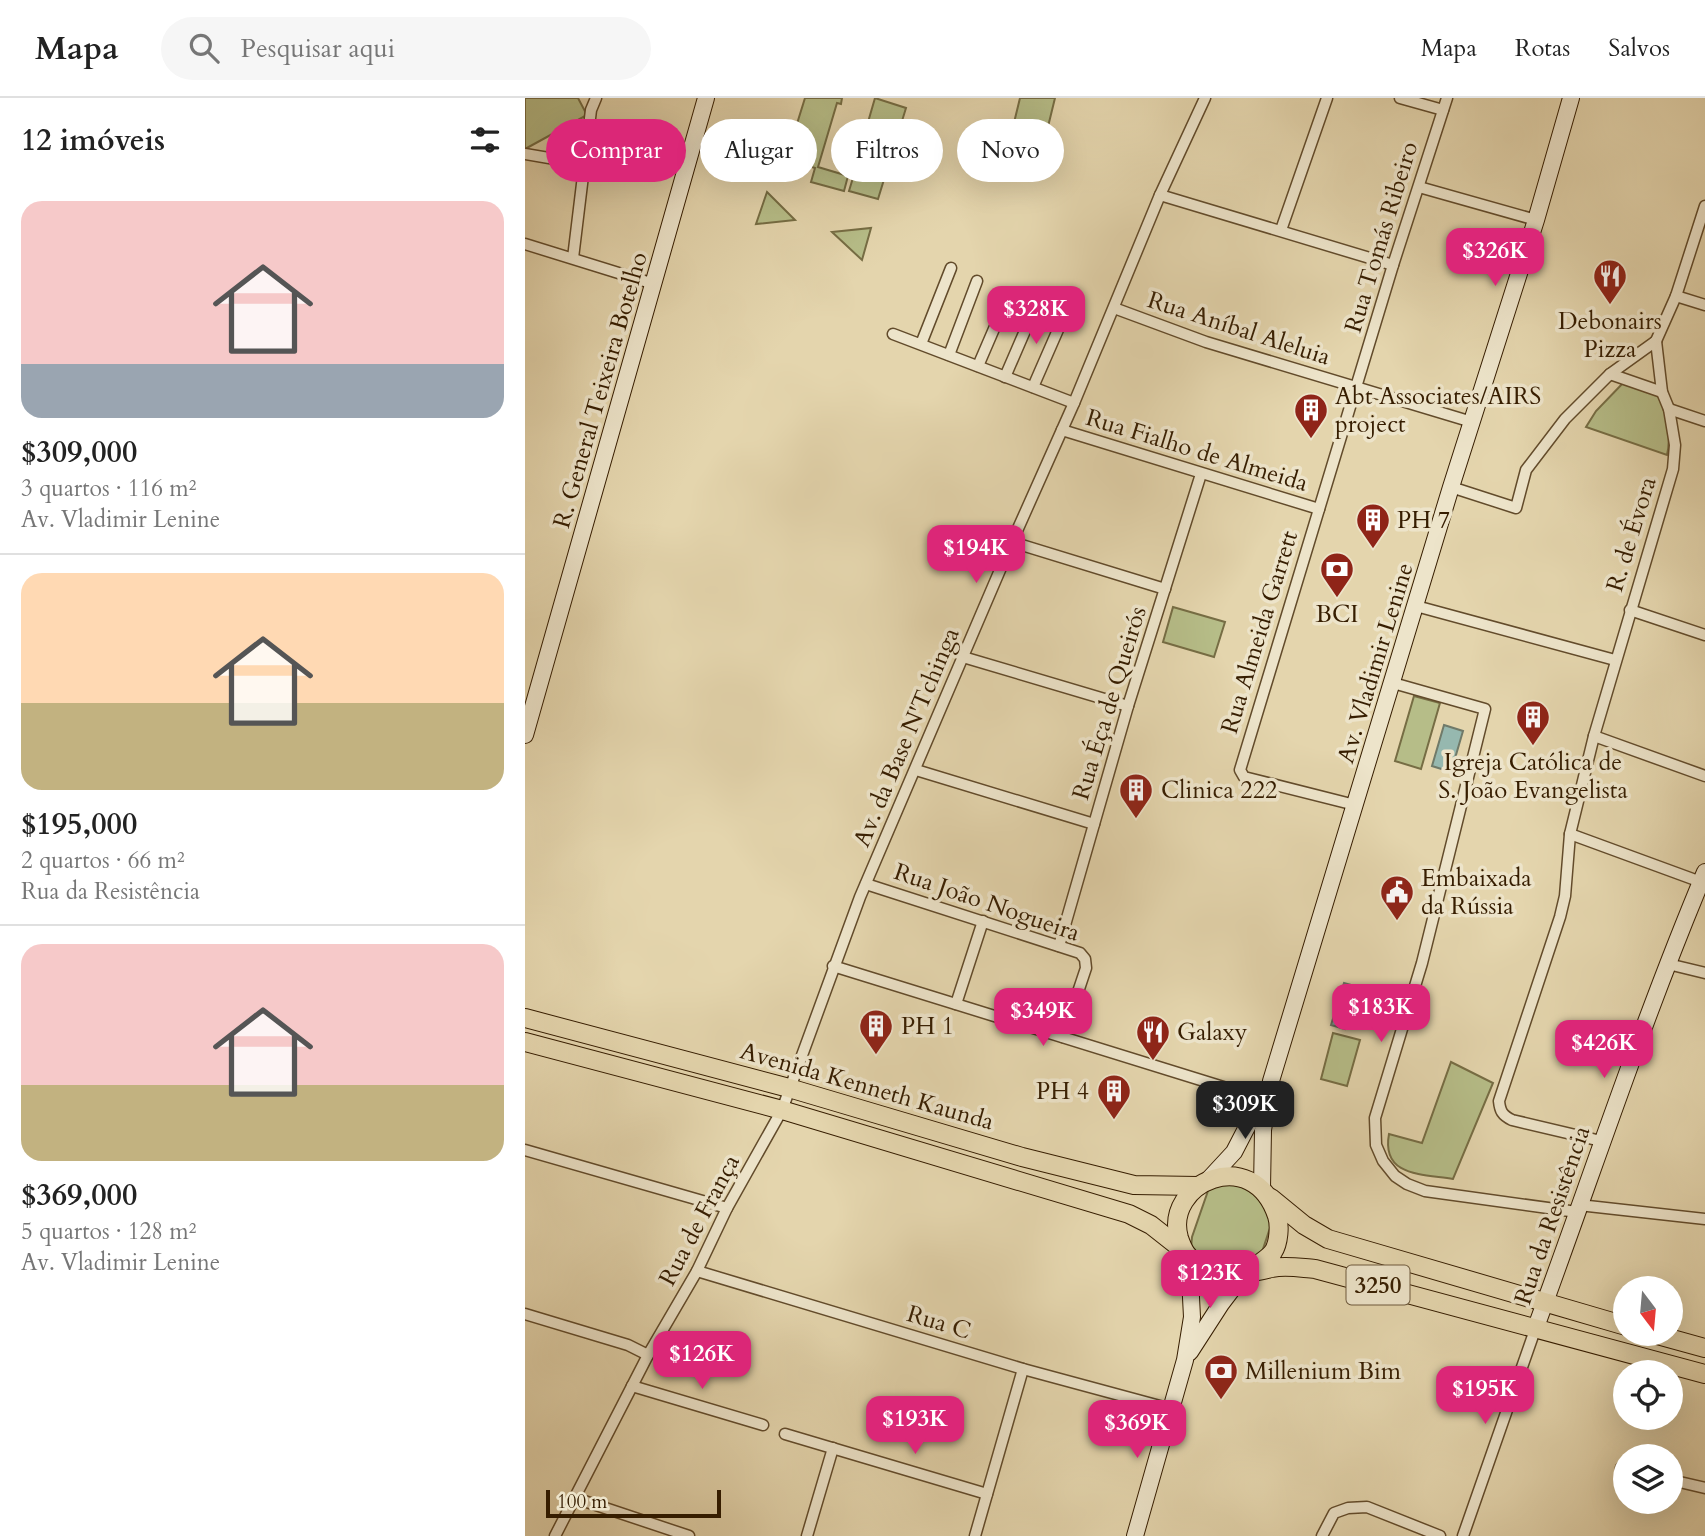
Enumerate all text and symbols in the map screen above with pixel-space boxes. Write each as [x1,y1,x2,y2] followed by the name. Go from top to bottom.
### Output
[161,17,651,80] search box
[35,26,119,71] text: Mapa
[185,29,223,67] icon: search
[241,31,395,66] text: Pesquisar aqui
[1421,32,1477,65] text: Mapa
[1515,32,1570,65] text: Rotas
[1608,32,1670,65] text: Salvos
[546,119,686,182] chip: Comprar
[700,119,817,182] chip: Alugar
[831,119,943,182] chip: Filtros
[957,119,1064,182] chip: Novo
[21,120,165,161] text: 12 imóveis
[466,121,504,159] icon: filters
[1337,138,1426,337] street label: Rua Tomás Ribeiro
[1446,228,1544,288] pin: $326K
[1462,235,1528,266] text: $326K
[200,246,326,372] icon: home
[545,248,656,532] street label: R. General Teixeira Botelho
[1591,257,1629,306] restaurant icon: Debonairs Pizza
[1143,283,1335,374] street label: Rua Aníbal Aleluia
[987,286,1085,346] pin: $328K
[1003,293,1069,324] text: $328K
[1558,305,1662,366] place label: Debonairs Pizza
[1335,380,1541,441] place label: Abt Associates/AIRS project
[1292,391,1330,440] building icon: Abt Associates/AIRS project
[1082,401,1312,500] street label: Rua Fialho de Almeida
[21,432,137,473] text: $309,000
[1598,472,1665,596] street label: R. de Évora
[21,473,196,504] text: 3 quartos · 116 m²
[1354,501,1392,550] building icon: PH 7
[21,504,220,535] text: Av. Vladimir Lenine
[1397,504,1450,537] place label: PH 7
[927,526,1025,585] pin: $194K
[1213,526,1306,738] street label: Rua Almeida Garrett
[943,532,1009,563] text: $194K
[1318,550,1356,599] bank icon: BCI
[1329,559,1422,767] street label: Av. Vladimir Lenine
[1316,598,1358,631] place label: BCI
[1064,602,1155,804] street label: Rua Éça de Queirós
[200,618,326,744] icon: home
[845,622,968,852] street label: Av. da Base N'Tchinga
[1514,698,1552,747] building icon: Igreja Católica de S. João Evangelista
[1438,746,1628,807] place label: Igreja Católica de S. João Evangelista
[1117,771,1155,820] building icon: Clinica 222
[1161,774,1277,807] place label: Clinica 222
[21,804,137,845] text: $195,000
[21,845,185,876] text: 2 quartos · 66 m²
[890,855,1085,950] street label: Rua João Nogueira
[1421,862,1532,923] place label: Embaixada da Rússia
[1378,873,1416,922] public building icon: Embaixada da Rússia
[21,876,200,907] text: Rua da Resistência
[1332,984,1430,1044] pin: $183K
[994,988,1092,1048] pin: $349K
[200,989,326,1115] icon: home
[1348,991,1414,1022] text: $183K
[1010,995,1076,1026] text: $349K
[857,1007,895,1056] building icon: PH 1
[901,1010,954,1043] place label: PH 1
[1134,1013,1172,1062] restaurant icon: Galaxy
[1177,1016,1248,1049] place label: Galaxy
[1555,1020,1653,1080] pin: $426K
[1571,1027,1637,1058] text: $426K
[736,1034,998,1139] street label: Avenida Kenneth Kaunda
[1095,1072,1133,1121] building icon: PH 4
[1036,1075,1089,1108] place label: PH 4
[1196,1082,1294,1141] pin: $309K
[1212,1088,1278,1119] text: $309K
[1506,1121,1599,1309] street label: Rua da Resistência
[651,1148,748,1292] street label: Rua de França
[21,1175,137,1216] text: $369,000
[21,1216,196,1247] text: 5 quartos · 128 m²
[21,1247,220,1278] text: Av. Vladimir Lenine
[1161,1250,1259,1310] pin: $123K
[1177,1257,1243,1288] text: $123K
[1347,1266,1409,1304] road number: 3250
[1613,1276,1683,1346] north arrow
[1613,1276,1683,1514] map controls
[903,1297,975,1348] street label: Rua C
[653,1332,751,1391] pin: $126K
[669,1338,735,1369] text: $126K
[1202,1352,1240,1401] bank icon: Millenium Bim
[1245,1355,1402,1388] place label: Millenium Bim
[1613,1360,1683,1430] button: locate
[1436,1366,1534,1426] pin: $195K
[1452,1373,1518,1404] text: $195K
[866,1396,964,1456] pin: $193K
[1088,1400,1186,1460] pin: $369K
[882,1403,948,1434] text: $193K
[1104,1407,1170,1438] text: $369K
[1613,1444,1683,1514] button: layers
[546,1487,721,1519] scale bar
[557,1489,607,1515] text: 100 m

